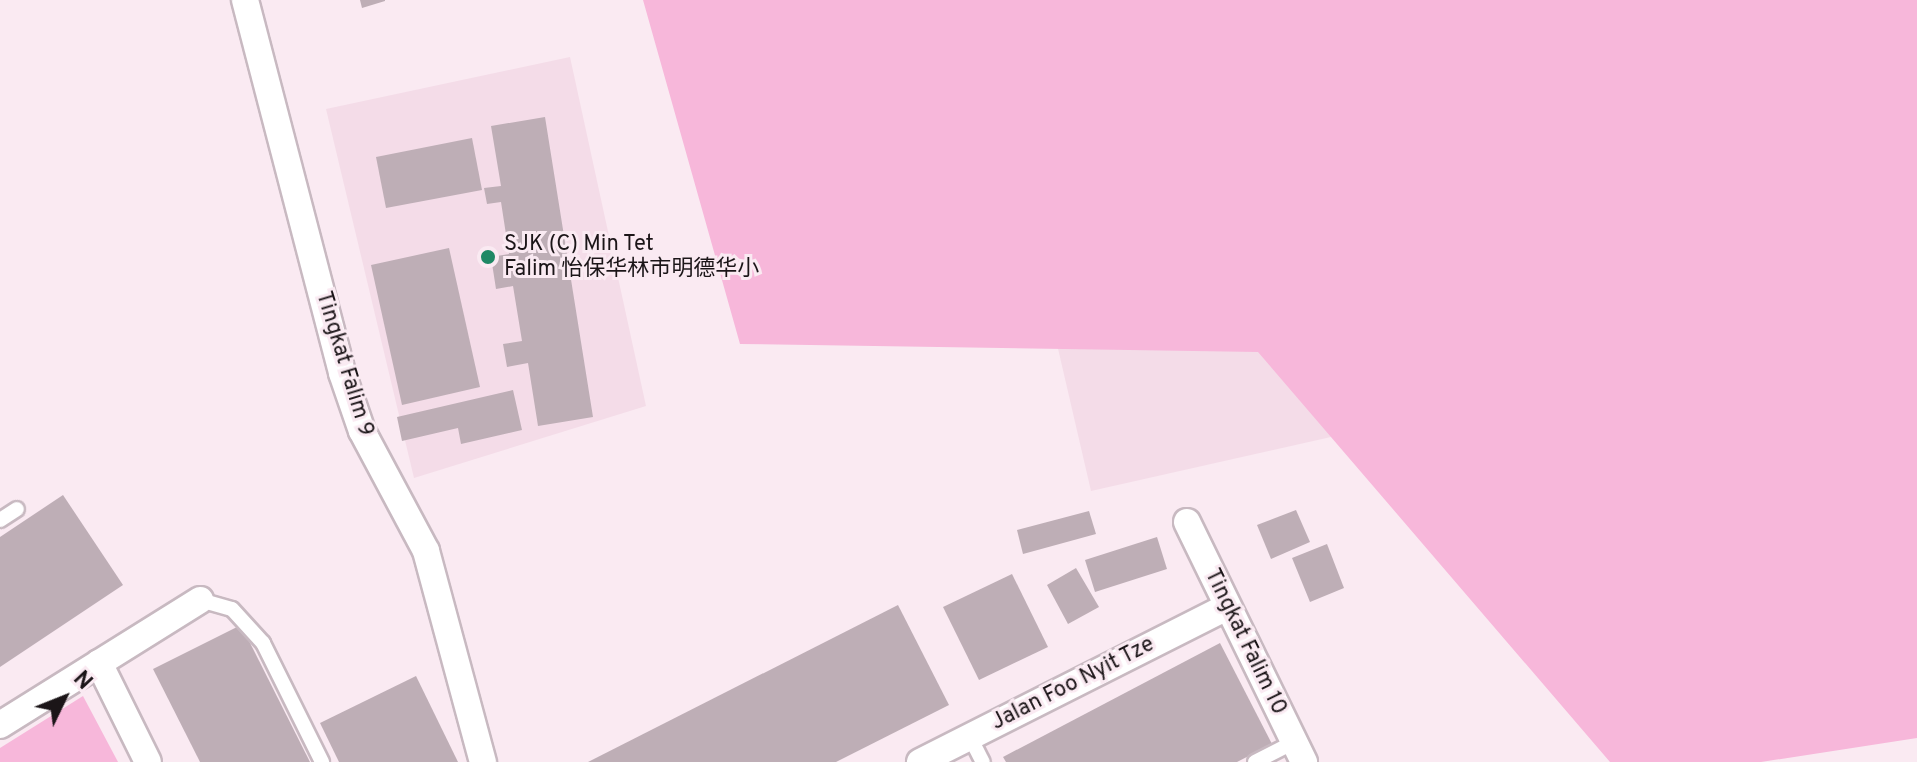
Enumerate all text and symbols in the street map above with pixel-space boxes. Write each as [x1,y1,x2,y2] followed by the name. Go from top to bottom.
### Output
[504,231,759,282] place label: SJK (C) Min Tet Falim 怡保华林市明德华小
[479,248,497,266] marker: SJK (C) Min Tet Falim 怡保华林市明德华小
[309,288,379,440] street label: Tingkat Falim 9
[1198,565,1292,719] street label: Tingkat Falim 10
[987,631,1159,737] street label: Jalan Foo Nyit Tze
[24,658,104,738] north arrow
[67,666,97,696] text: N

